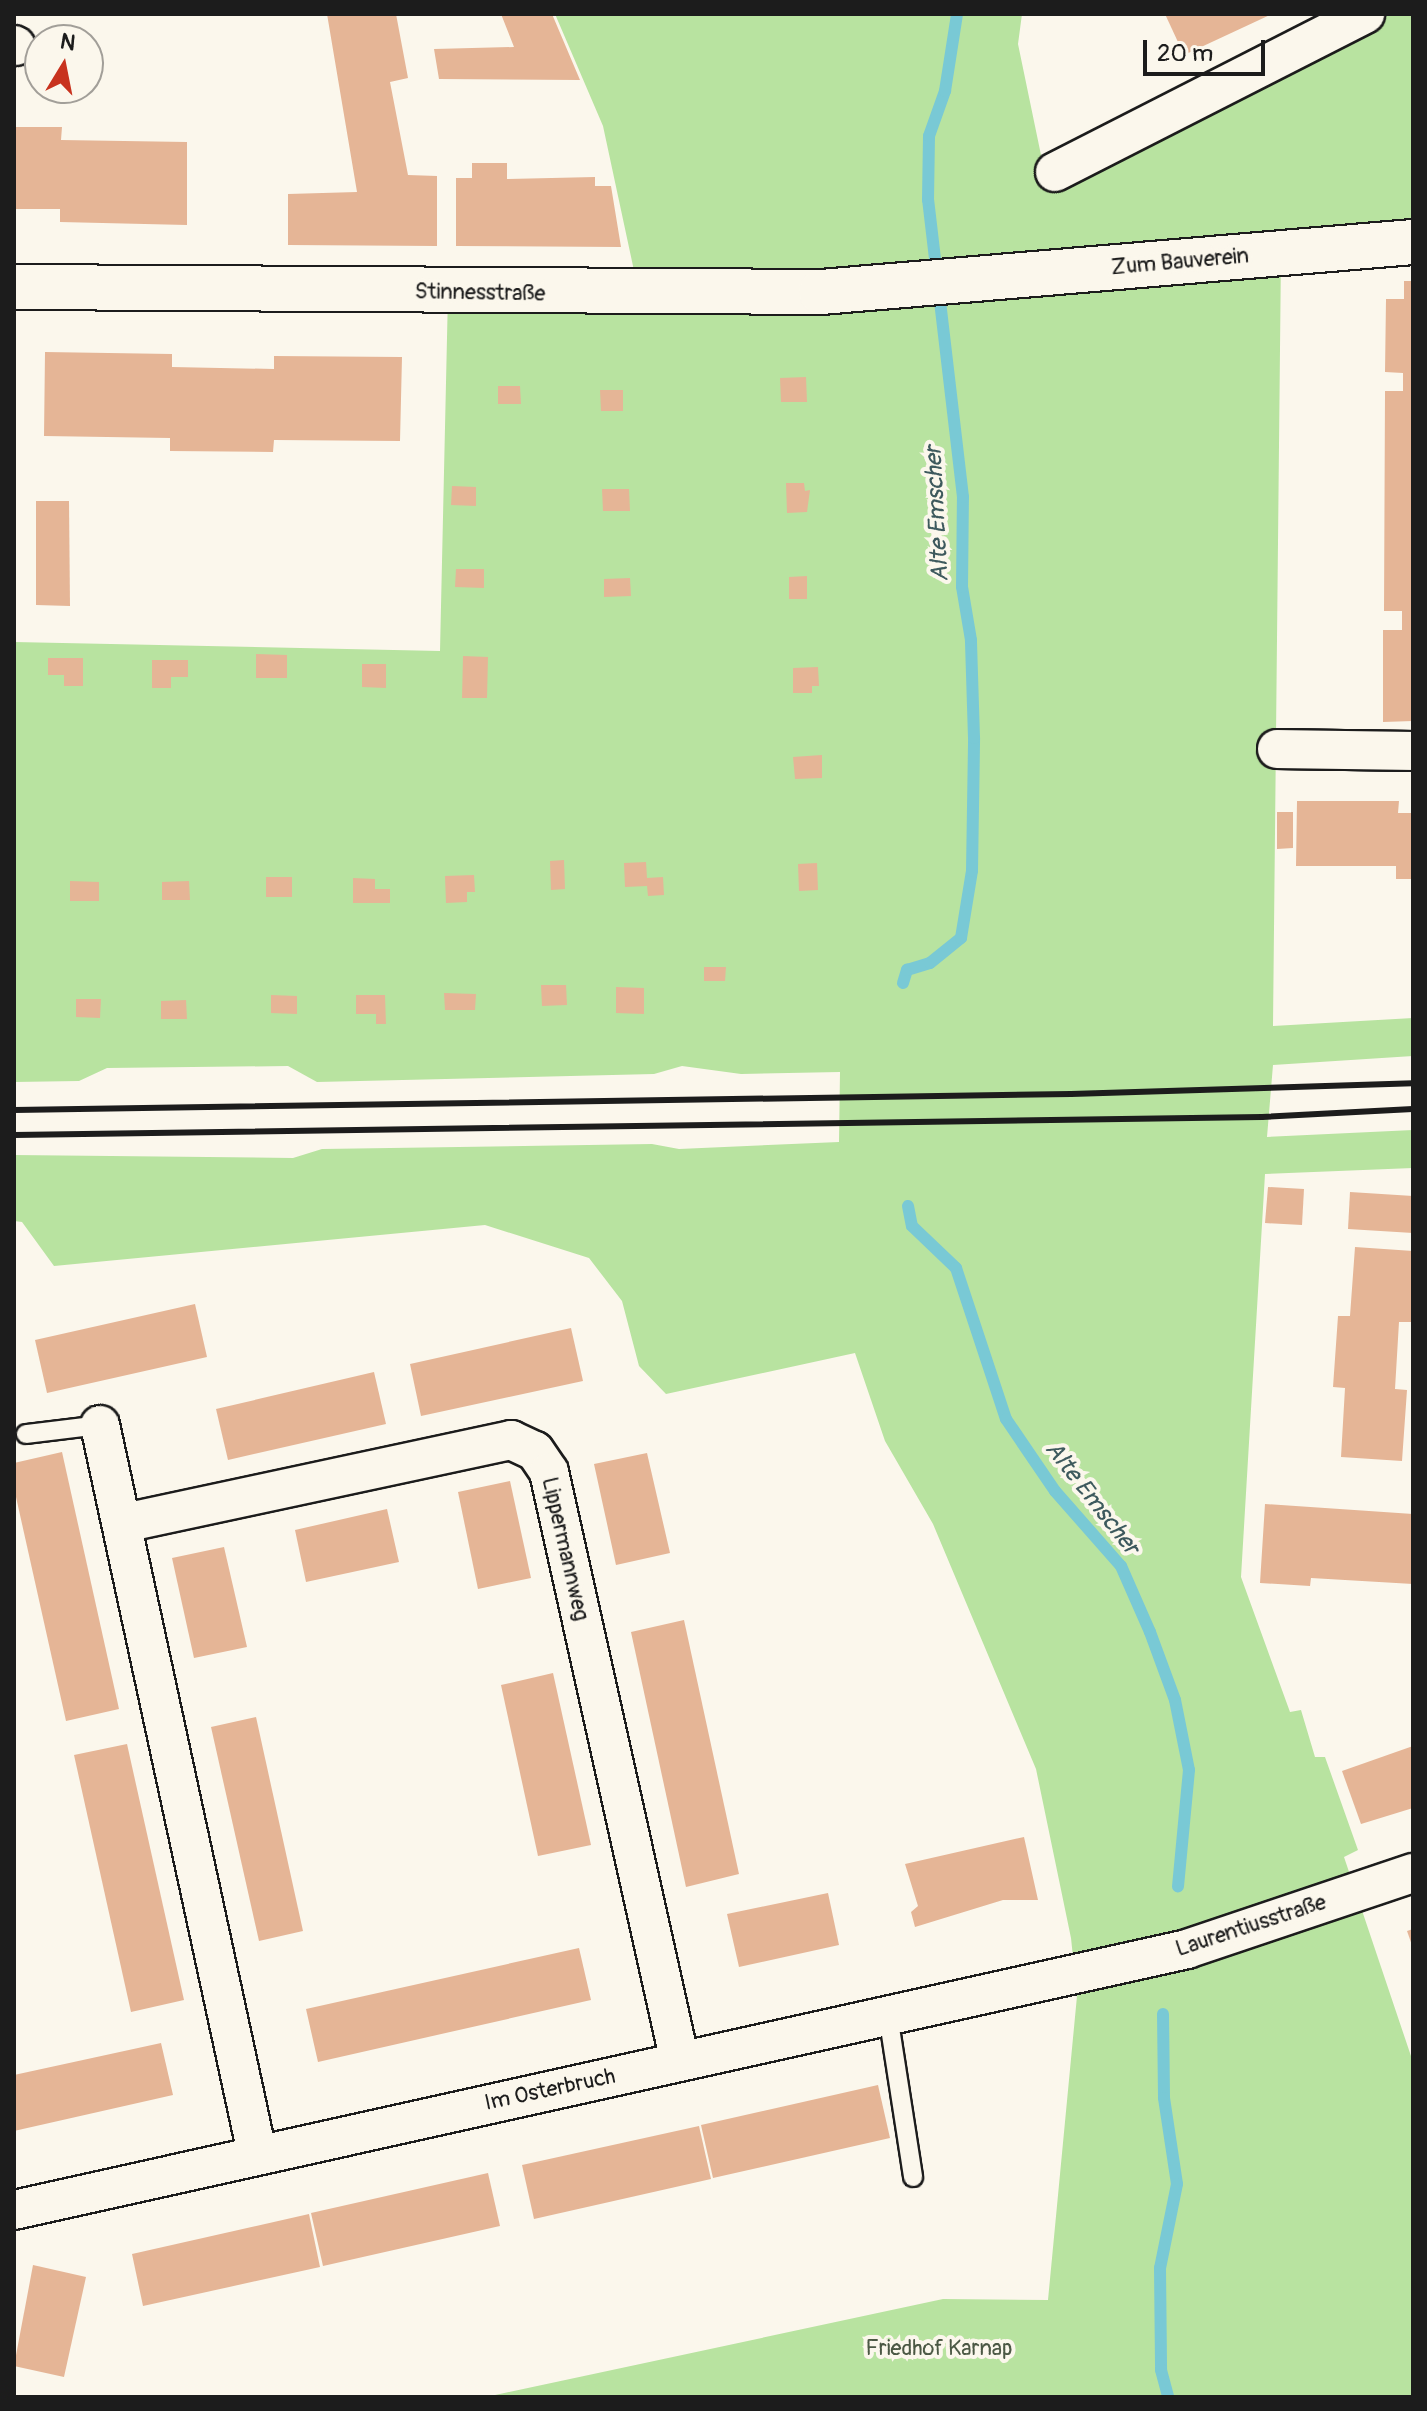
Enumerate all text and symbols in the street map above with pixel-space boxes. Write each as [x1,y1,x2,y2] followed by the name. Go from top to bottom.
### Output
[24,24,104,104] north arrow
[1147,24,1269,74] scale bar
[58,27,78,57] text: N
[1157,39,1213,68] text: 20 m
[1110,243,1250,281] street label: Zum Bauverein
[414,279,546,307] street label: Stinnesstraße
[919,445,955,583] water label: Alte Emscher
[1039,1436,1145,1560] water label: Alte Emscher
[536,1475,594,1623] street label: Lippermannweg
[1172,1889,1330,1963] street label: Laurentiusstraße
[482,2063,618,2117] street label: Im Osterbruch
[866,2336,1012,2362] park label: Friedhof Karnap

